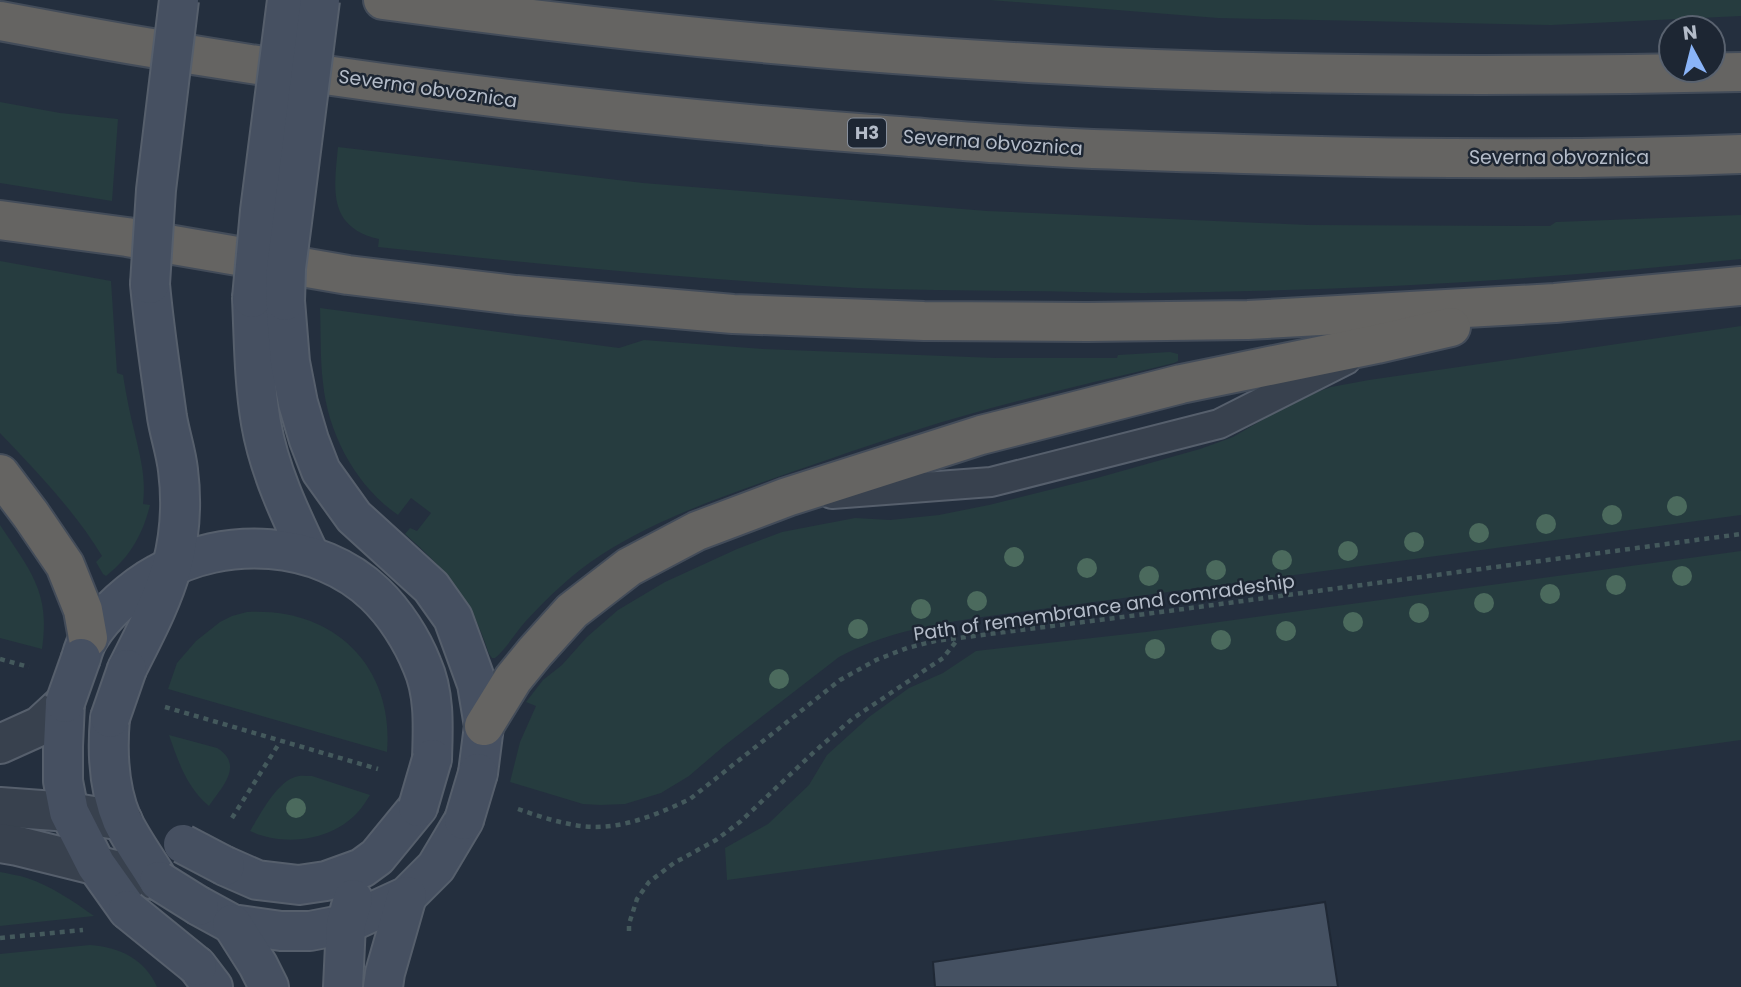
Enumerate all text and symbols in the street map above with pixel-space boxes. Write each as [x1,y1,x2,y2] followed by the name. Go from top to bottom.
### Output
[1657,14,1727,84] north arrow
[1681,18,1699,47] text: N
[337,63,519,114] street label: Severna obvoznica
[848,118,886,148] road number: H3
[902,123,1084,162] street label: Severna obvoznica
[1469,144,1649,171] street label: Severna obvoznica
[912,567,1297,648] street label: Path of remembrance and comradeship

